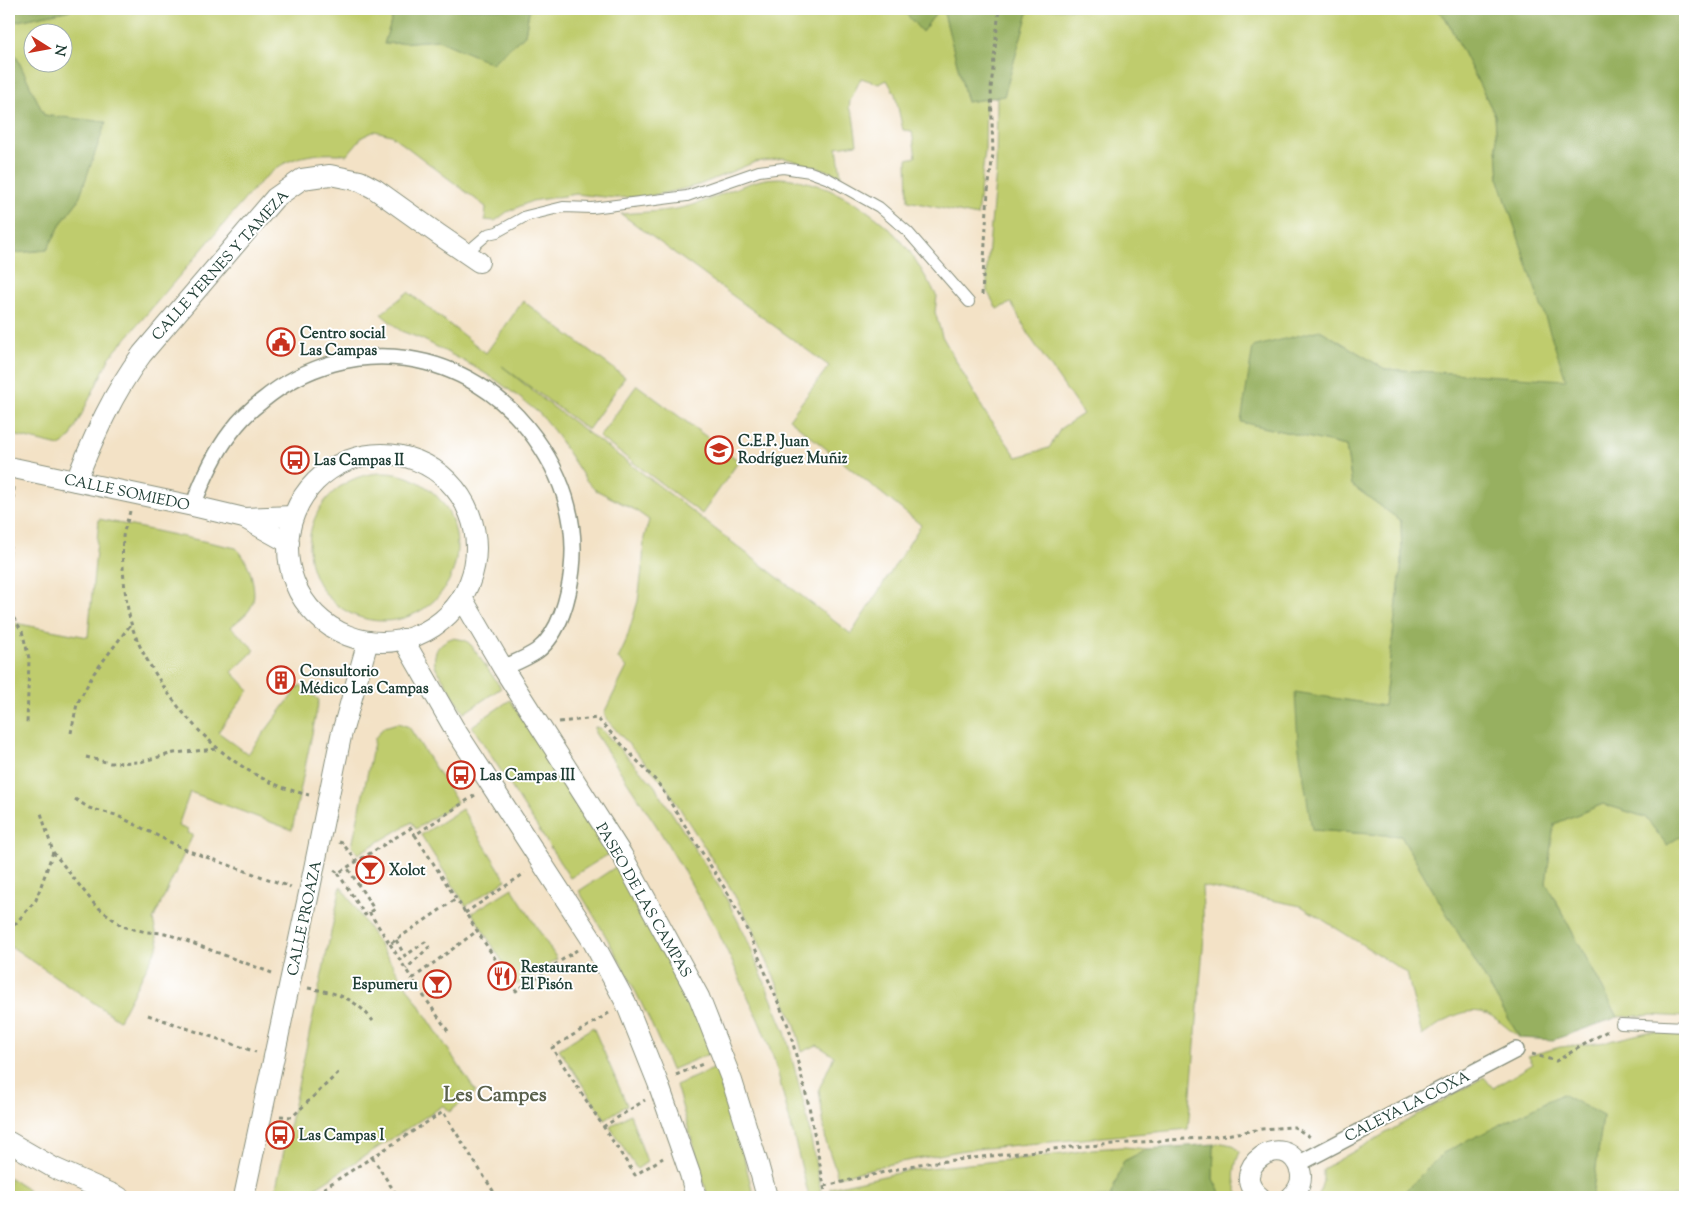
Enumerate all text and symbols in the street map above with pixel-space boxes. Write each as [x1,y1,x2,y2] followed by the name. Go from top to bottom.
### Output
[22,22,72,72] north arrow
[48,43,70,57] text: N
[148,186,295,346] street label: CALLE YERNES Y TAMEZA
[300,324,387,362] place label: Centro social Las Campas
[266,327,296,357] public building icon: Centro social Las Campas
[738,432,848,470] place label: C.E.P. Juan Rodríguez Muñiz
[704,435,734,465] school or university icon: C.E.P. Juan Rodríguez Muñiz
[280,445,310,475] bus stop icon: Las Campas II
[314,451,404,472] place label: Las Campas II
[62,470,192,517] street label: CALLE SOMIEDO
[300,662,429,700] place label: Consultorio Médico Las Campas
[266,665,296,695] building icon: Consultorio Médico Las Campas
[446,760,476,790] bus stop icon: Las Campas III
[480,766,575,787] place label: Las Campas III
[590,819,696,982] street label: PASEO DE LAS CAMPAS
[355,855,385,885] bar icon: Xolot
[283,859,328,978] street label: CALLE PROAZA
[389,861,426,882] place label: Xolot
[521,958,598,996] place label: Restaurante El Pisón
[487,961,517,991] restaurant icon: Restaurante El Pisón
[422,969,452,999] bar icon: Espumeru
[353,975,418,996] place label: Espumeru
[1341,1067,1474,1148] street label: CALEYA LA COXA
[443,1082,547,1111] district label: Les Campes
[265,1120,295,1150] bus stop icon: Las Campas I
[299,1126,384,1147] place label: Las Campas I

